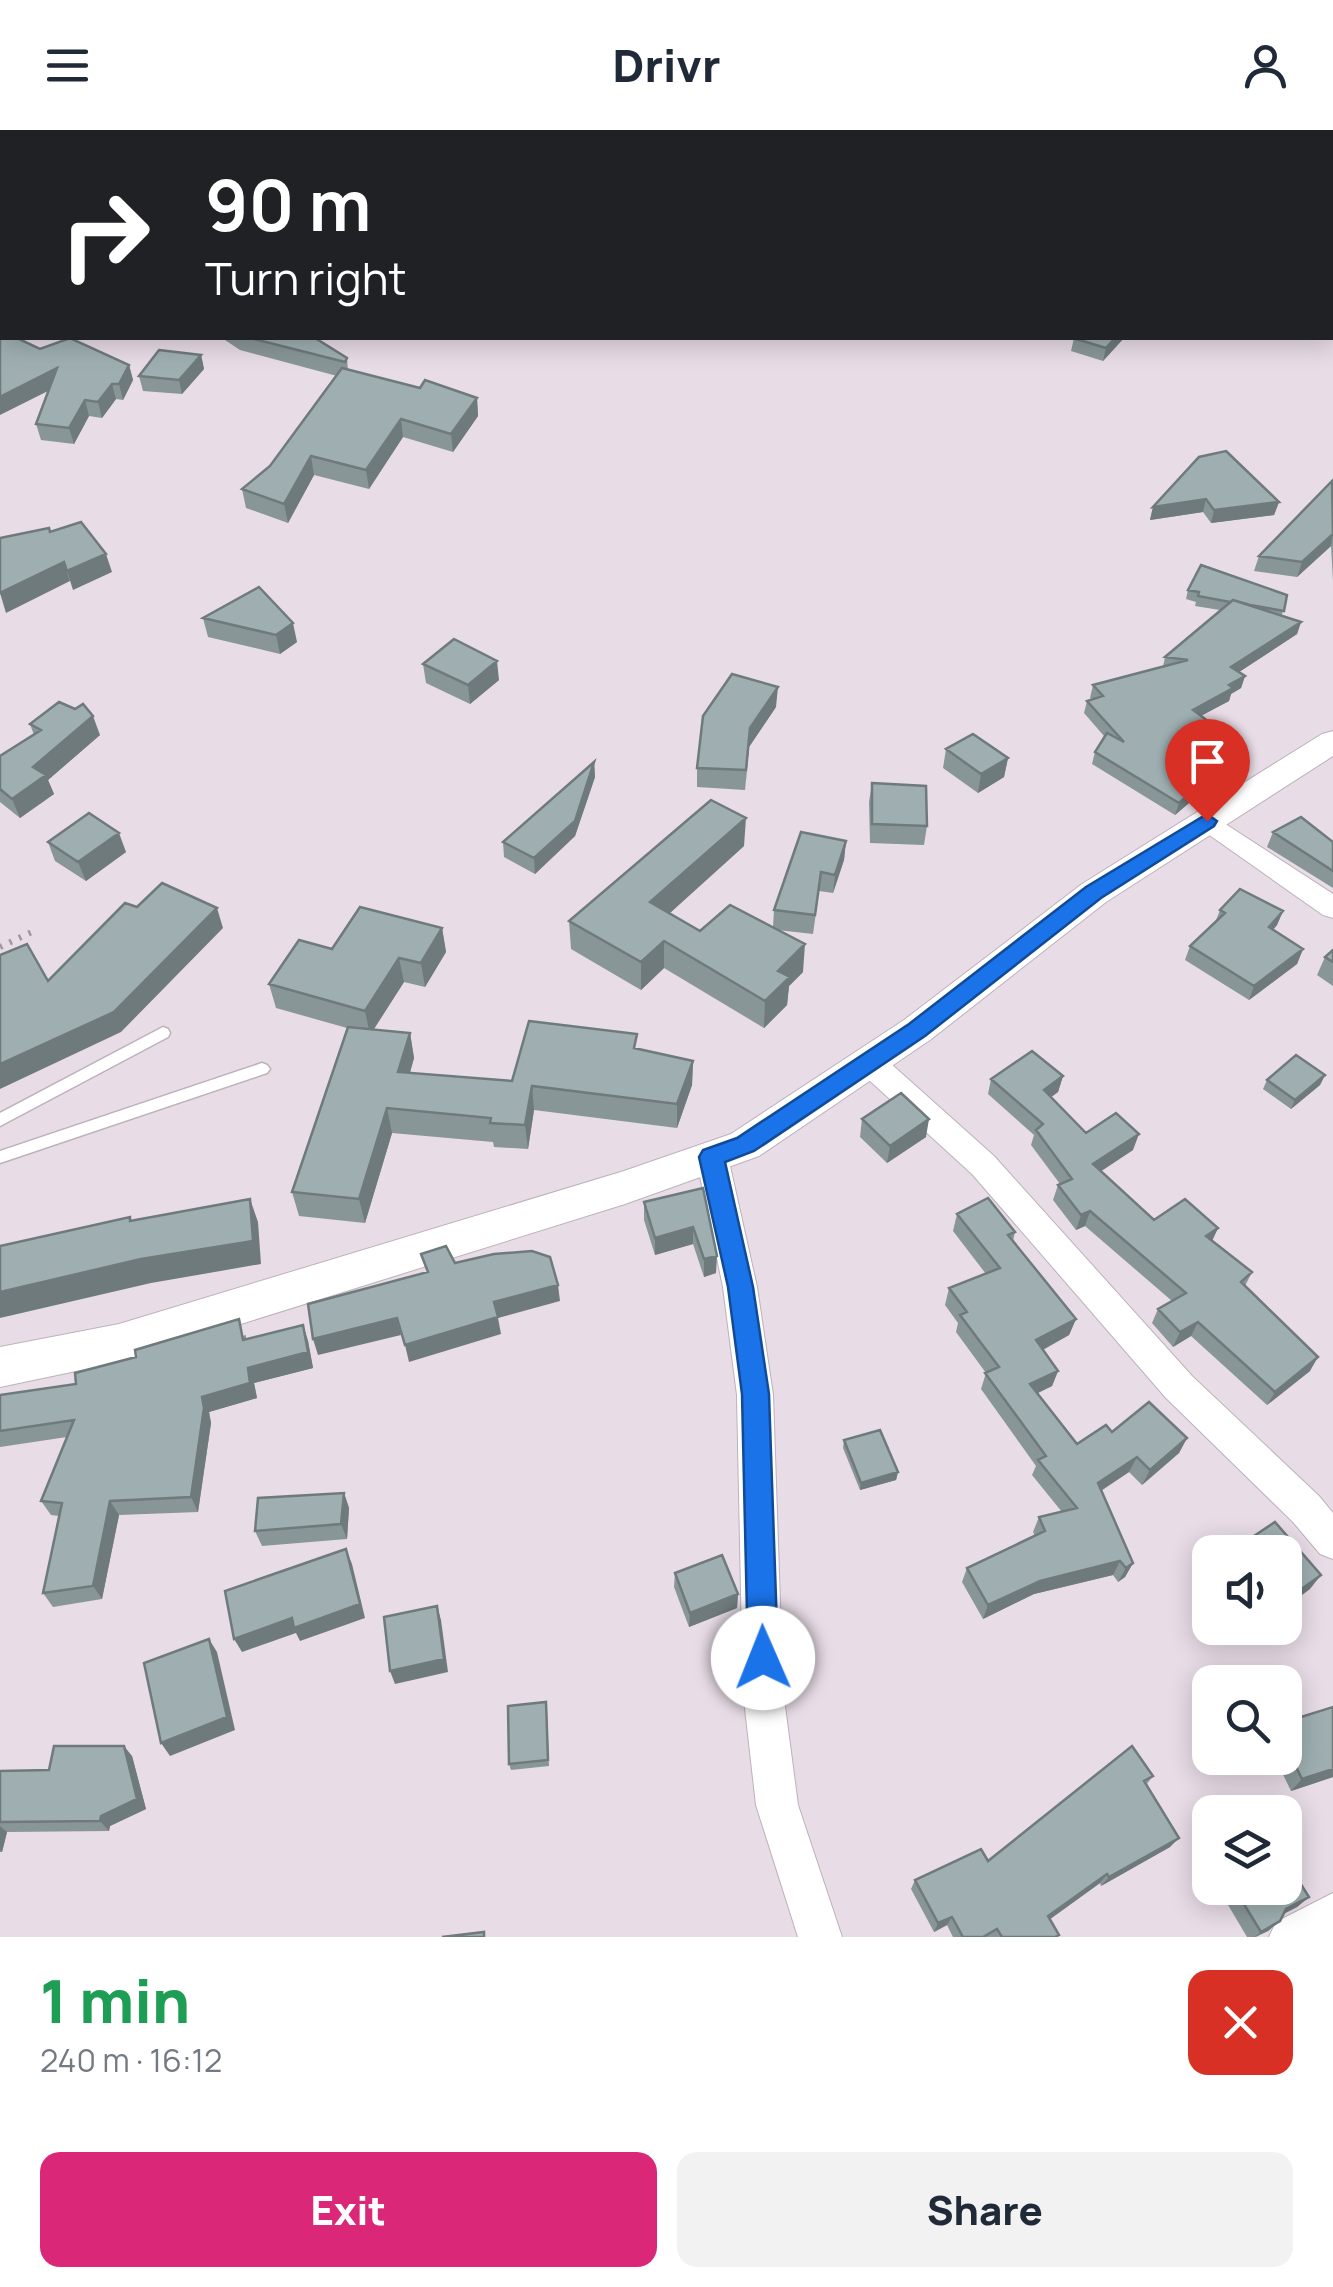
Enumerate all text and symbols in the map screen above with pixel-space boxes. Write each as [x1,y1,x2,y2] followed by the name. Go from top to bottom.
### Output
[613,34,720,96] text: Drivr
[40,38,95,93] icon: menu
[1238,38,1293,93] icon: person
[205,156,372,252] text: 90 m
[40,170,170,300] icon: right
[205,247,406,309] text: Turn right
[1165,719,1250,822] pin
[1180,734,1235,789] icon: arrive
[1192,1535,1302,1905] map controls
[1192,1535,1302,1645] button: sound
[711,1606,815,1710] position arrow
[1192,1665,1302,1775] button: search
[1192,1795,1302,1905] button: layers
[40,1959,190,2041] text: 1 min
[1188,1970,1293,2075] button: close
[40,2038,222,2082] text: 240 m · 16:12
[40,2152,657,2267] button: Exit
[677,2152,1293,2267] button: Share

